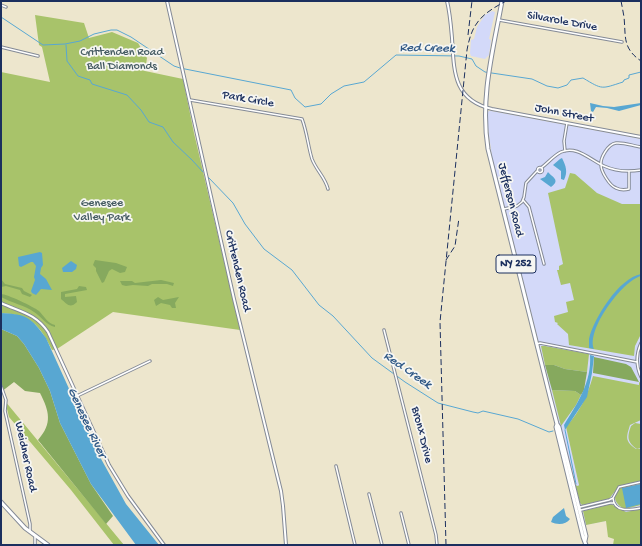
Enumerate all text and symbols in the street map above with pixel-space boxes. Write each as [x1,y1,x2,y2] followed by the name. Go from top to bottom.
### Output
[526,9,598,35] street label: Silvarole Drive
[399,41,455,57] water label: Red Creek
[80,46,164,74] park label: Crittenden Road Ball Diamonds
[221,88,275,112] street label: Park Circle
[533,101,595,127] street label: John Street
[494,162,526,238] street label: Jefferson Road
[74,197,130,225] park label: Genesee Valley Park
[221,229,253,313] street label: Crittenden Road
[496,255,536,273] road number: NY 252
[380,349,434,393] water label: Red Creek
[63,385,109,461] water label: Genesee River
[407,405,435,465] street label: Bronx Drive
[11,421,39,493] street label: Weidner Road

